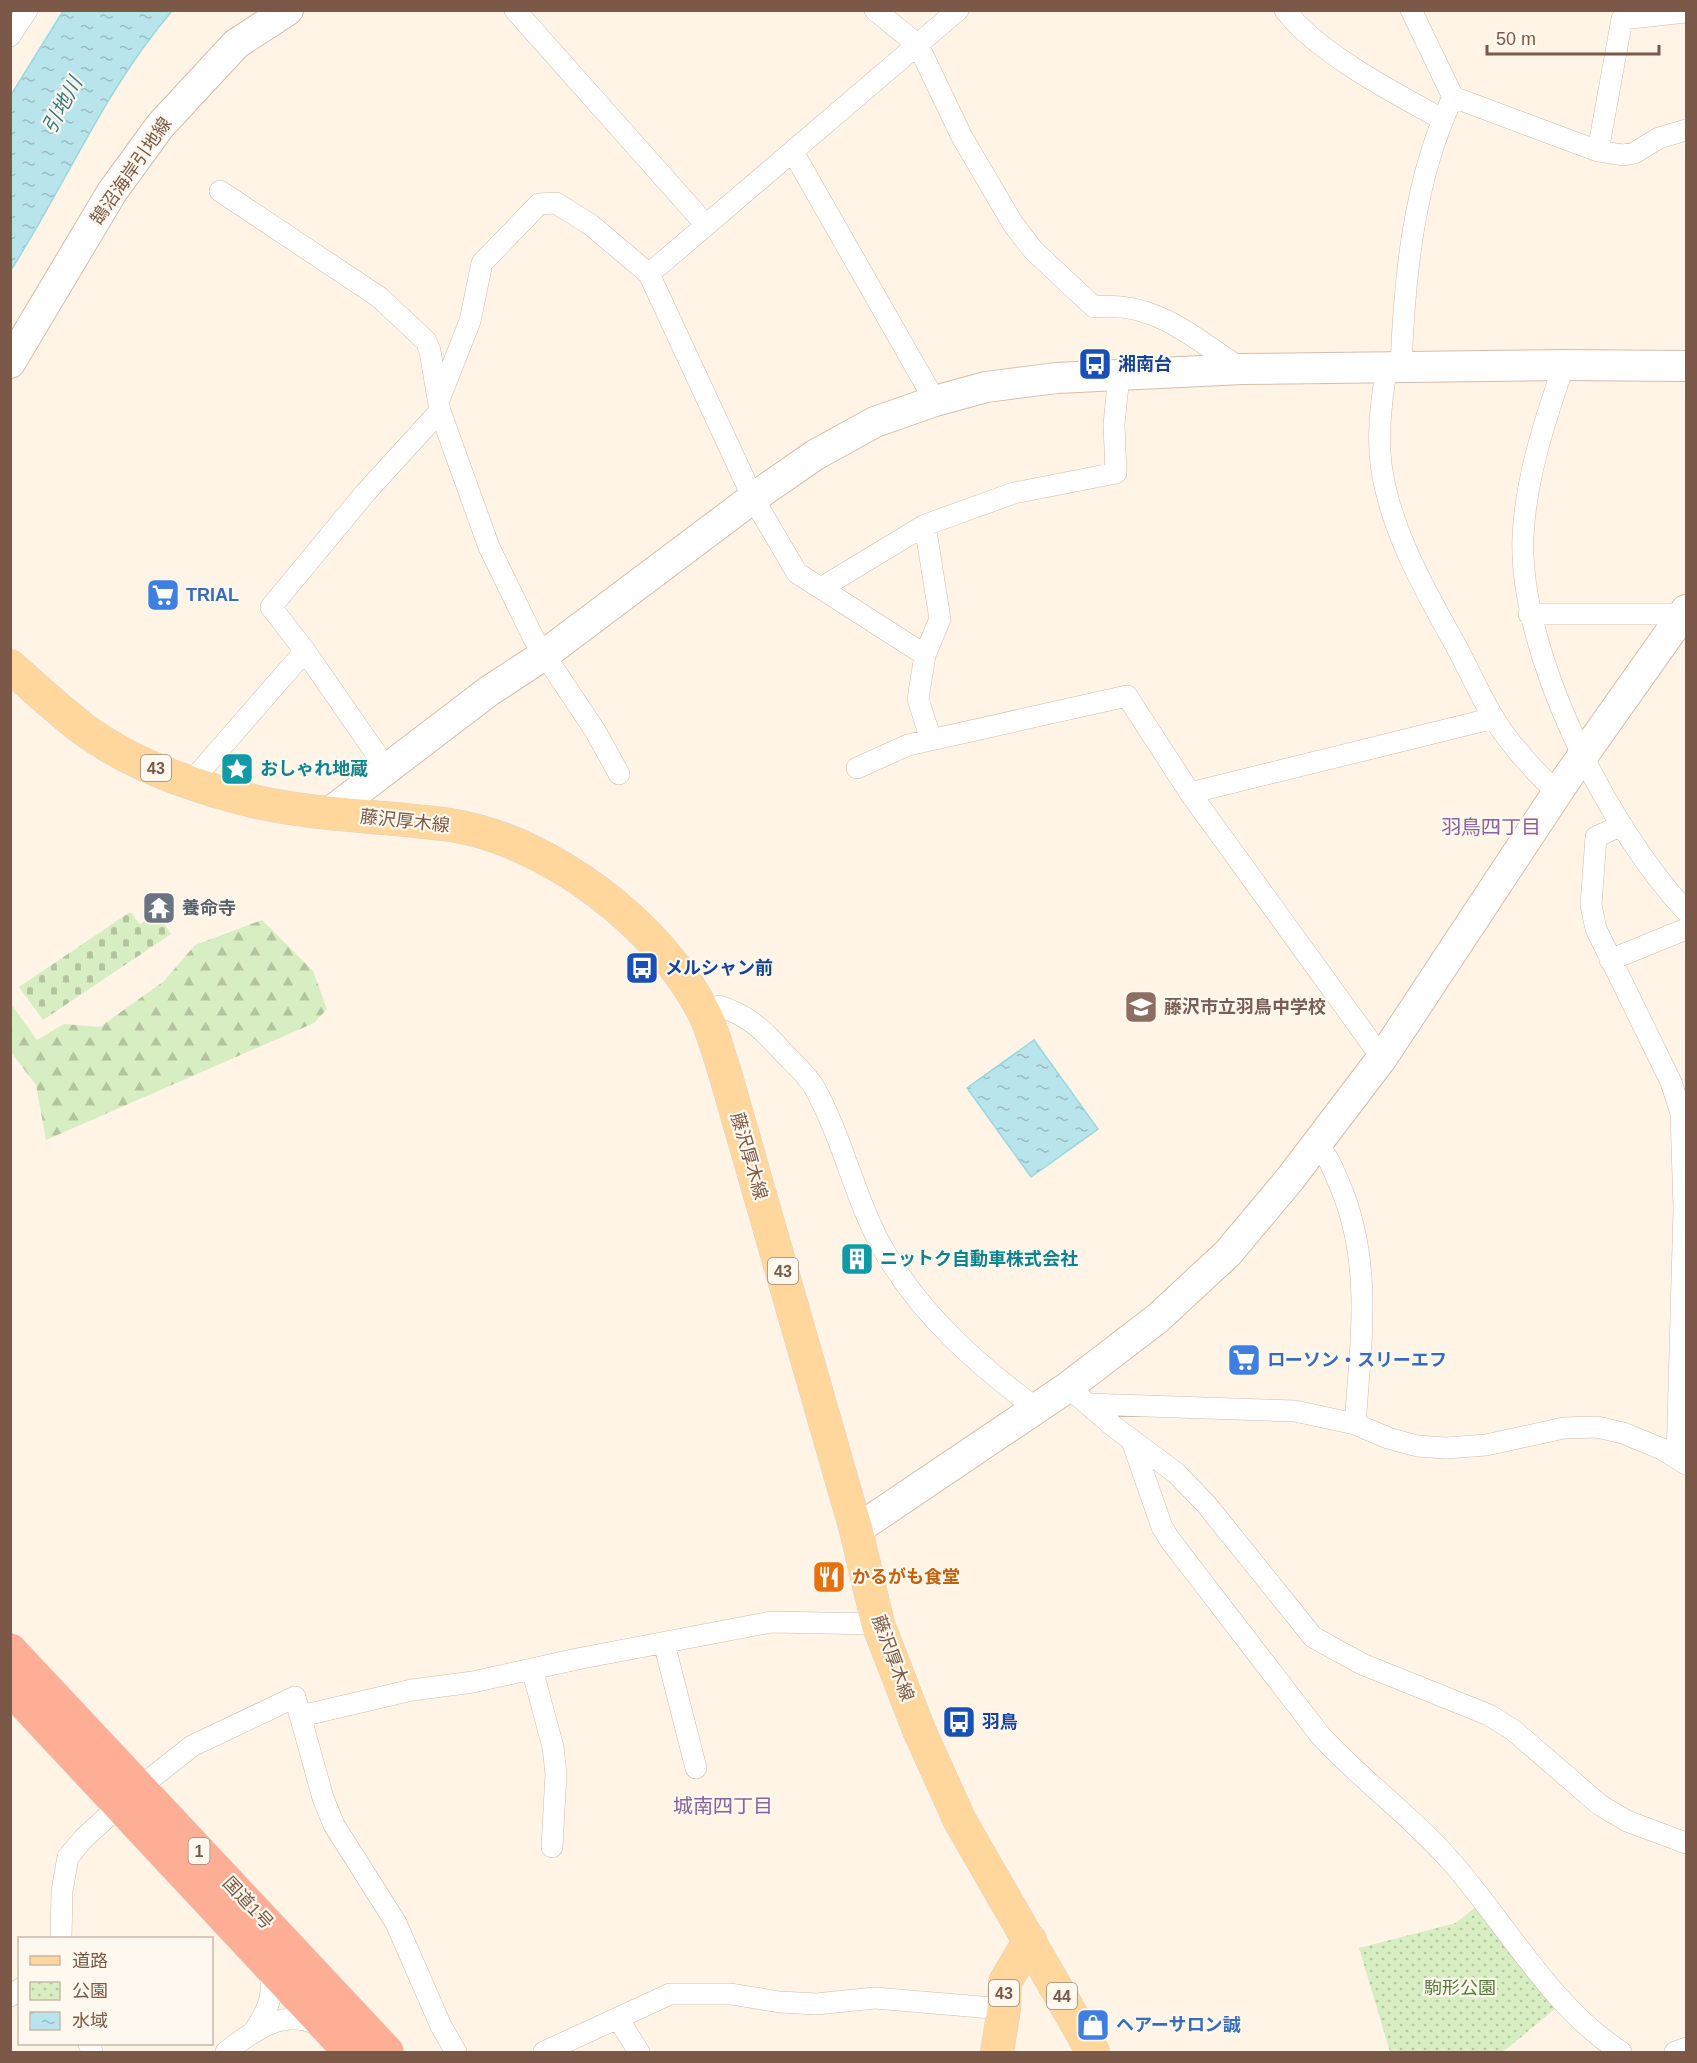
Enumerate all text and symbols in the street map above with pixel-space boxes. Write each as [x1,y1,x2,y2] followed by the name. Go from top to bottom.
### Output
[1487,18,1660,56] scale bar
[1496,29,1536,49] text: 50 m
[38,72,87,137] water label: 引地川
[87,114,175,228] street label: 鵠沼海岸引地線
[1077,346,1113,382] bus stop icon: 湘南台
[1118,354,1172,374] place label: 湘南台
[145,577,181,613] supermarket icon: TRIAL
[186,585,239,605] place label: TRIAL
[219,751,255,787] place icon: おしゃれ地蔵
[141,755,171,781] road number: 43
[260,759,368,779] place label: おしゃれ地蔵
[359,806,451,836] street label: 藤沢厚木線
[1441,816,1541,838] district label: 羽鳥四丁目
[141,890,177,926] temple icon: 養命寺
[182,898,236,918] place label: 養命寺
[624,950,660,986] bus stop icon: メルシャン前
[665,958,773,978] place label: メルシャン前
[1123,989,1159,1025] school or university icon: 藤沢市立羽鳥中学校
[1164,997,1326,1017] place label: 藤沢市立羽鳥中学校
[727,1110,771,1202] street label: 藤沢厚木線
[839,1241,875,1277] building icon: ニットク自動車株式会社
[880,1249,1078,1269] place label: ニットク自動車株式会社
[768,1258,798,1284] road number: 43
[1226,1342,1262,1378] supermarket icon: ローソン・スリーエフ
[1267,1350,1447,1370] place label: ローソン・スリーエフ
[811,1559,847,1595] restaurant icon: かるがも食堂
[852,1567,960,1587] place label: かるがも食堂
[868,1612,918,1704] street label: 藤沢厚木線
[941,1704,977,1740] bus stop icon: 羽鳥
[982,1712,1018,1732] place label: 羽鳥
[673,1795,773,1817] district label: 城南四丁目
[188,1838,210,1864] road number: 1
[219,1873,277,1933] street label: 国道1号
[18,1937,213,2045] legend
[72,1951,108,1971] text: 道路
[1424,1978,1496,1998] park label: 駒形公園
[989,1980,1019,2006] road number: 43
[72,1981,108,2001] text: 公園
[1047,1983,1077,2009] road number: 44
[1075,2007,1111,2043] shop icon: ヘアーサロン誠
[72,2011,108,2031] text: 水域
[1116,2015,1242,2035] place label: ヘアーサロン誠

